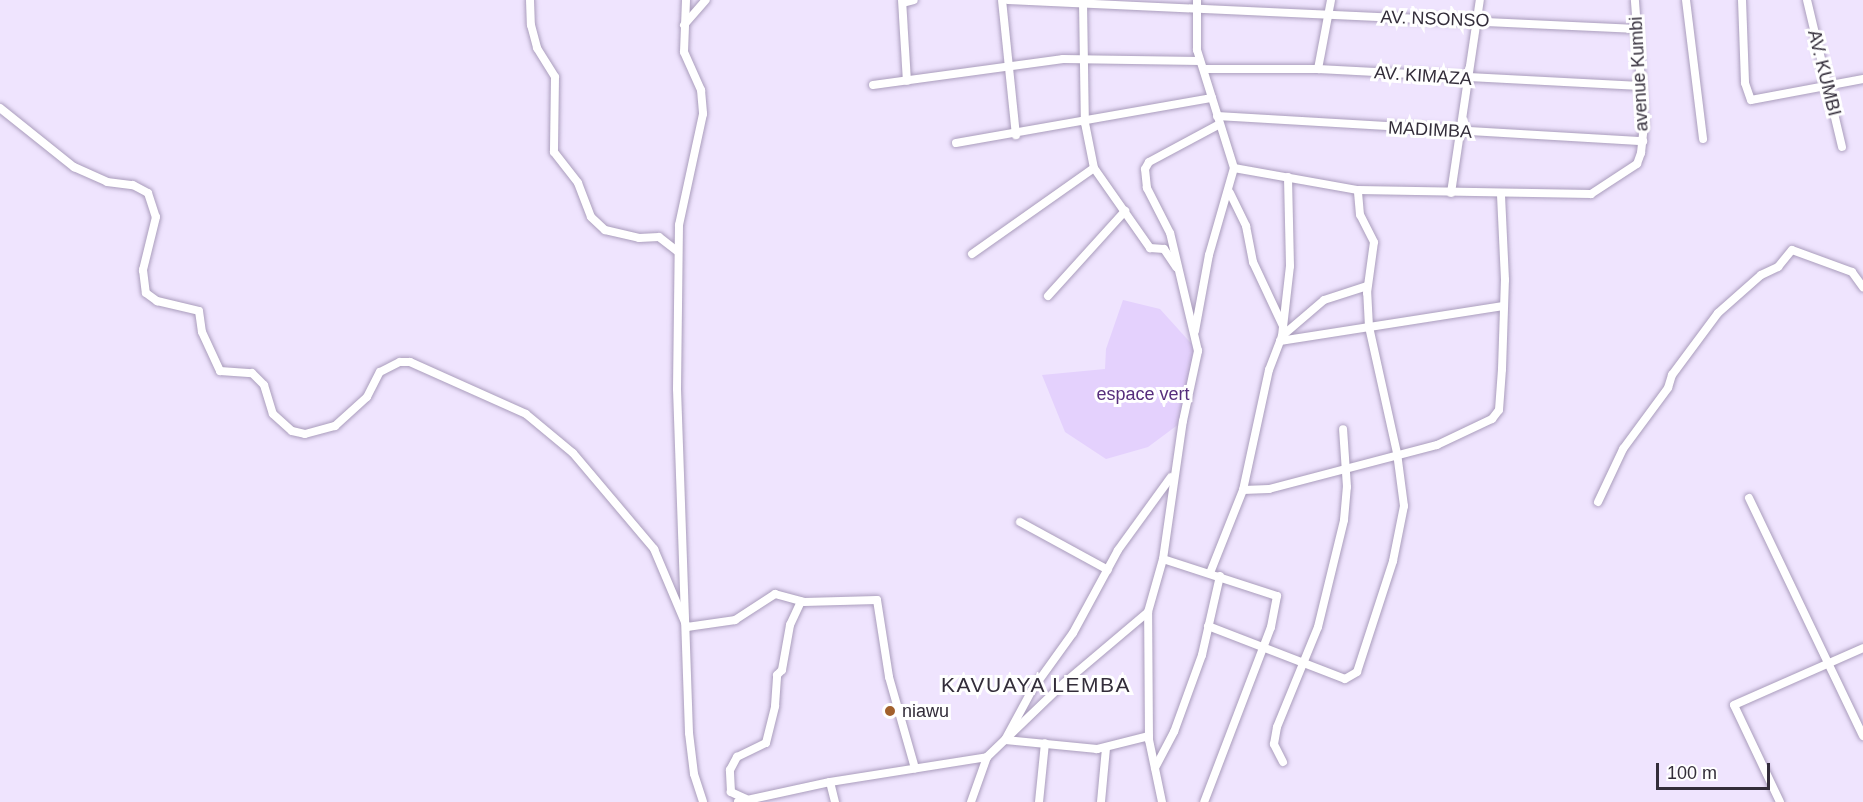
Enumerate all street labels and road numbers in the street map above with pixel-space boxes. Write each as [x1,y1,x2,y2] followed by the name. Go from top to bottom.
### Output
[1380,6,1490,32] street label: AV. NSONSO
[1625,16,1653,132] street label: avenue Kumbi
[1803,28,1845,118] street label: AV. KUMBI
[1373,62,1473,90] street label: AV. KIMAZA
[1387,117,1473,143] street label: MADIMBA

